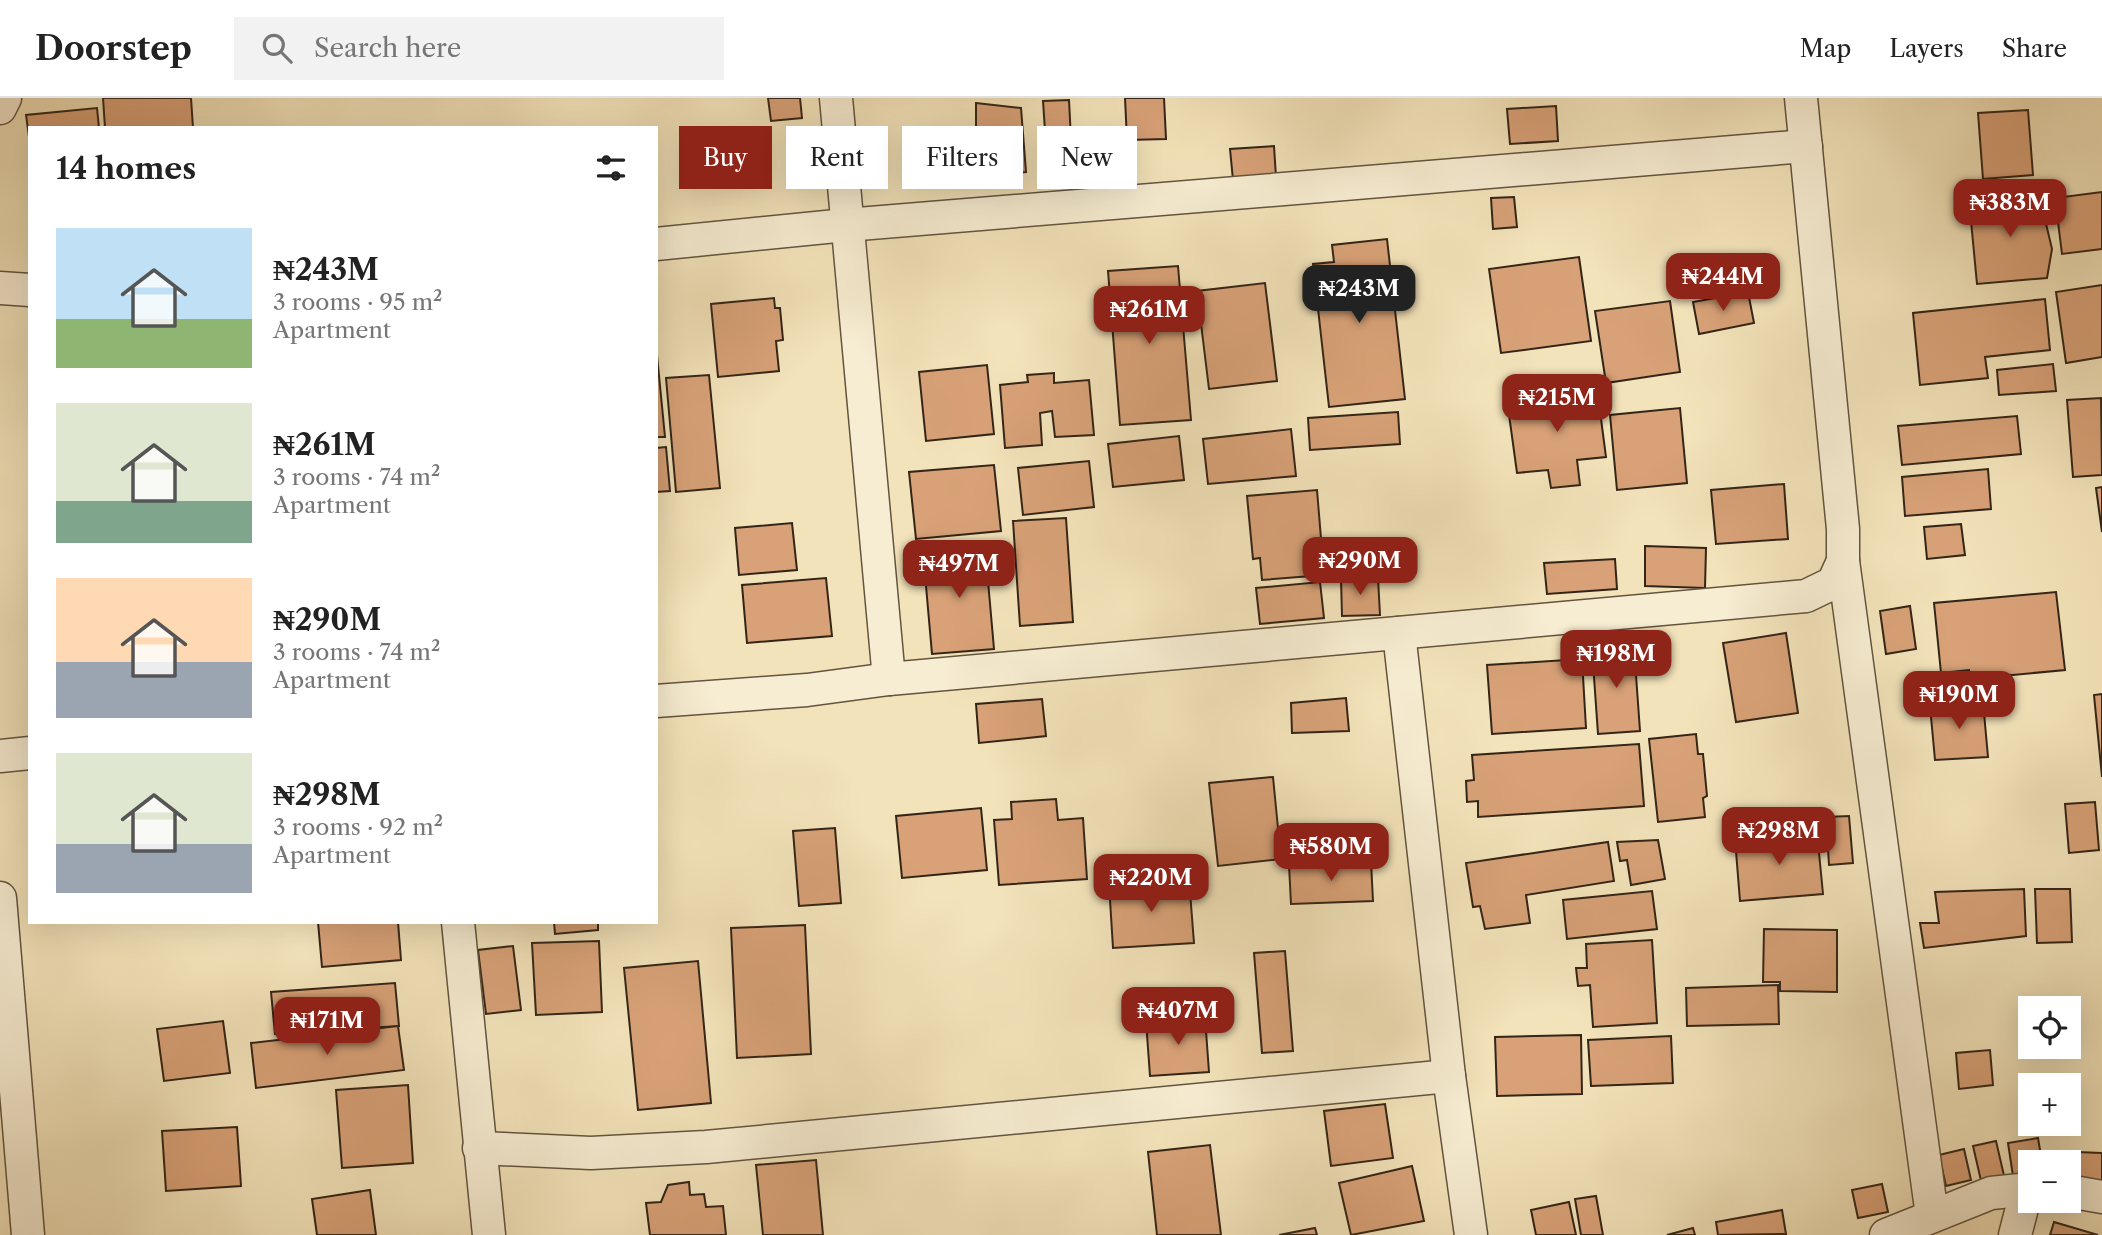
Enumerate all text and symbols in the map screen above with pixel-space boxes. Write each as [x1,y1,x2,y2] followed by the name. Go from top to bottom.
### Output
[234,17,724,80] search box
[35,28,192,69] text: Doorstep
[258,29,296,67] icon: search
[314,32,461,64] text: Search here
[1800,34,1851,63] text: Map
[1889,34,1964,63] text: Layers
[2002,34,2067,63] text: Share
[679,126,772,189] chip: Buy
[786,126,888,189] chip: Rent
[902,126,1023,189] chip: Filters
[1037,126,1137,189] chip: New
[592,149,630,187] icon: filters
[56,150,196,187] text: 14 homes
[1961,180,2059,239] pin: ₦383M
[1969,188,2051,216] text: ₦383M
[273,251,379,288] text: ₦243M
[1674,254,1772,313] pin: ₦244M
[112,256,196,340] icon: home
[1682,262,1764,290] text: ₦244M
[1310,266,1408,325] pin: ₦243M
[1318,274,1400,302] text: ₦243M
[1100,286,1198,346] pin: ₦261M
[273,288,442,316] text: 3 rooms · 95 m²
[1110,295,1188,323] text: ₦261M
[273,316,391,344] text: Apartment
[1508,374,1606,434] pin: ₦215M
[1518,383,1596,411] text: ₦215M
[273,426,376,463] text: ₦261M
[112,431,196,515] icon: home
[273,463,440,491] text: 3 rooms · 74 m²
[273,491,391,519] text: Apartment
[1311,538,1409,597] pin: ₦290M
[910,540,1008,600] pin: ₦497M
[1319,546,1401,574] text: ₦290M
[919,549,999,577] text: ₦497M
[273,601,381,638] text: ₦290M
[112,606,196,690] icon: home
[1567,630,1665,690] pin: ₦198M
[273,638,440,666] text: 3 rooms · 74 m²
[1576,639,1656,667] text: ₦198M
[273,666,391,694] text: Apartment
[1910,672,2008,731] pin: ₦190M
[1919,680,1999,708] text: ₦190M
[273,776,381,813] text: ₦298M
[112,781,196,865] icon: home
[1730,808,1828,867] pin: ₦298M
[273,813,443,841] text: 3 rooms · 92 m²
[1738,816,1820,844] text: ₦298M
[1282,824,1380,883] pin: ₦580M
[1290,832,1372,860] text: ₦580M
[273,841,391,869] text: Apartment
[1102,854,1200,914] pin: ₦220M
[1110,863,1192,891] text: ₦220M
[1129,988,1227,1047] pin: ₦407M
[1137,996,1219,1024] text: ₦407M
[2018,996,2081,1213] map controls
[2018,996,2081,1059] button: locate
[278,998,376,1057] pin: ₦171M
[290,1006,364,1034] text: ₦171M
[2018,1073,2081,1136] button: +
[2018,1150,2081,1213] button: −

